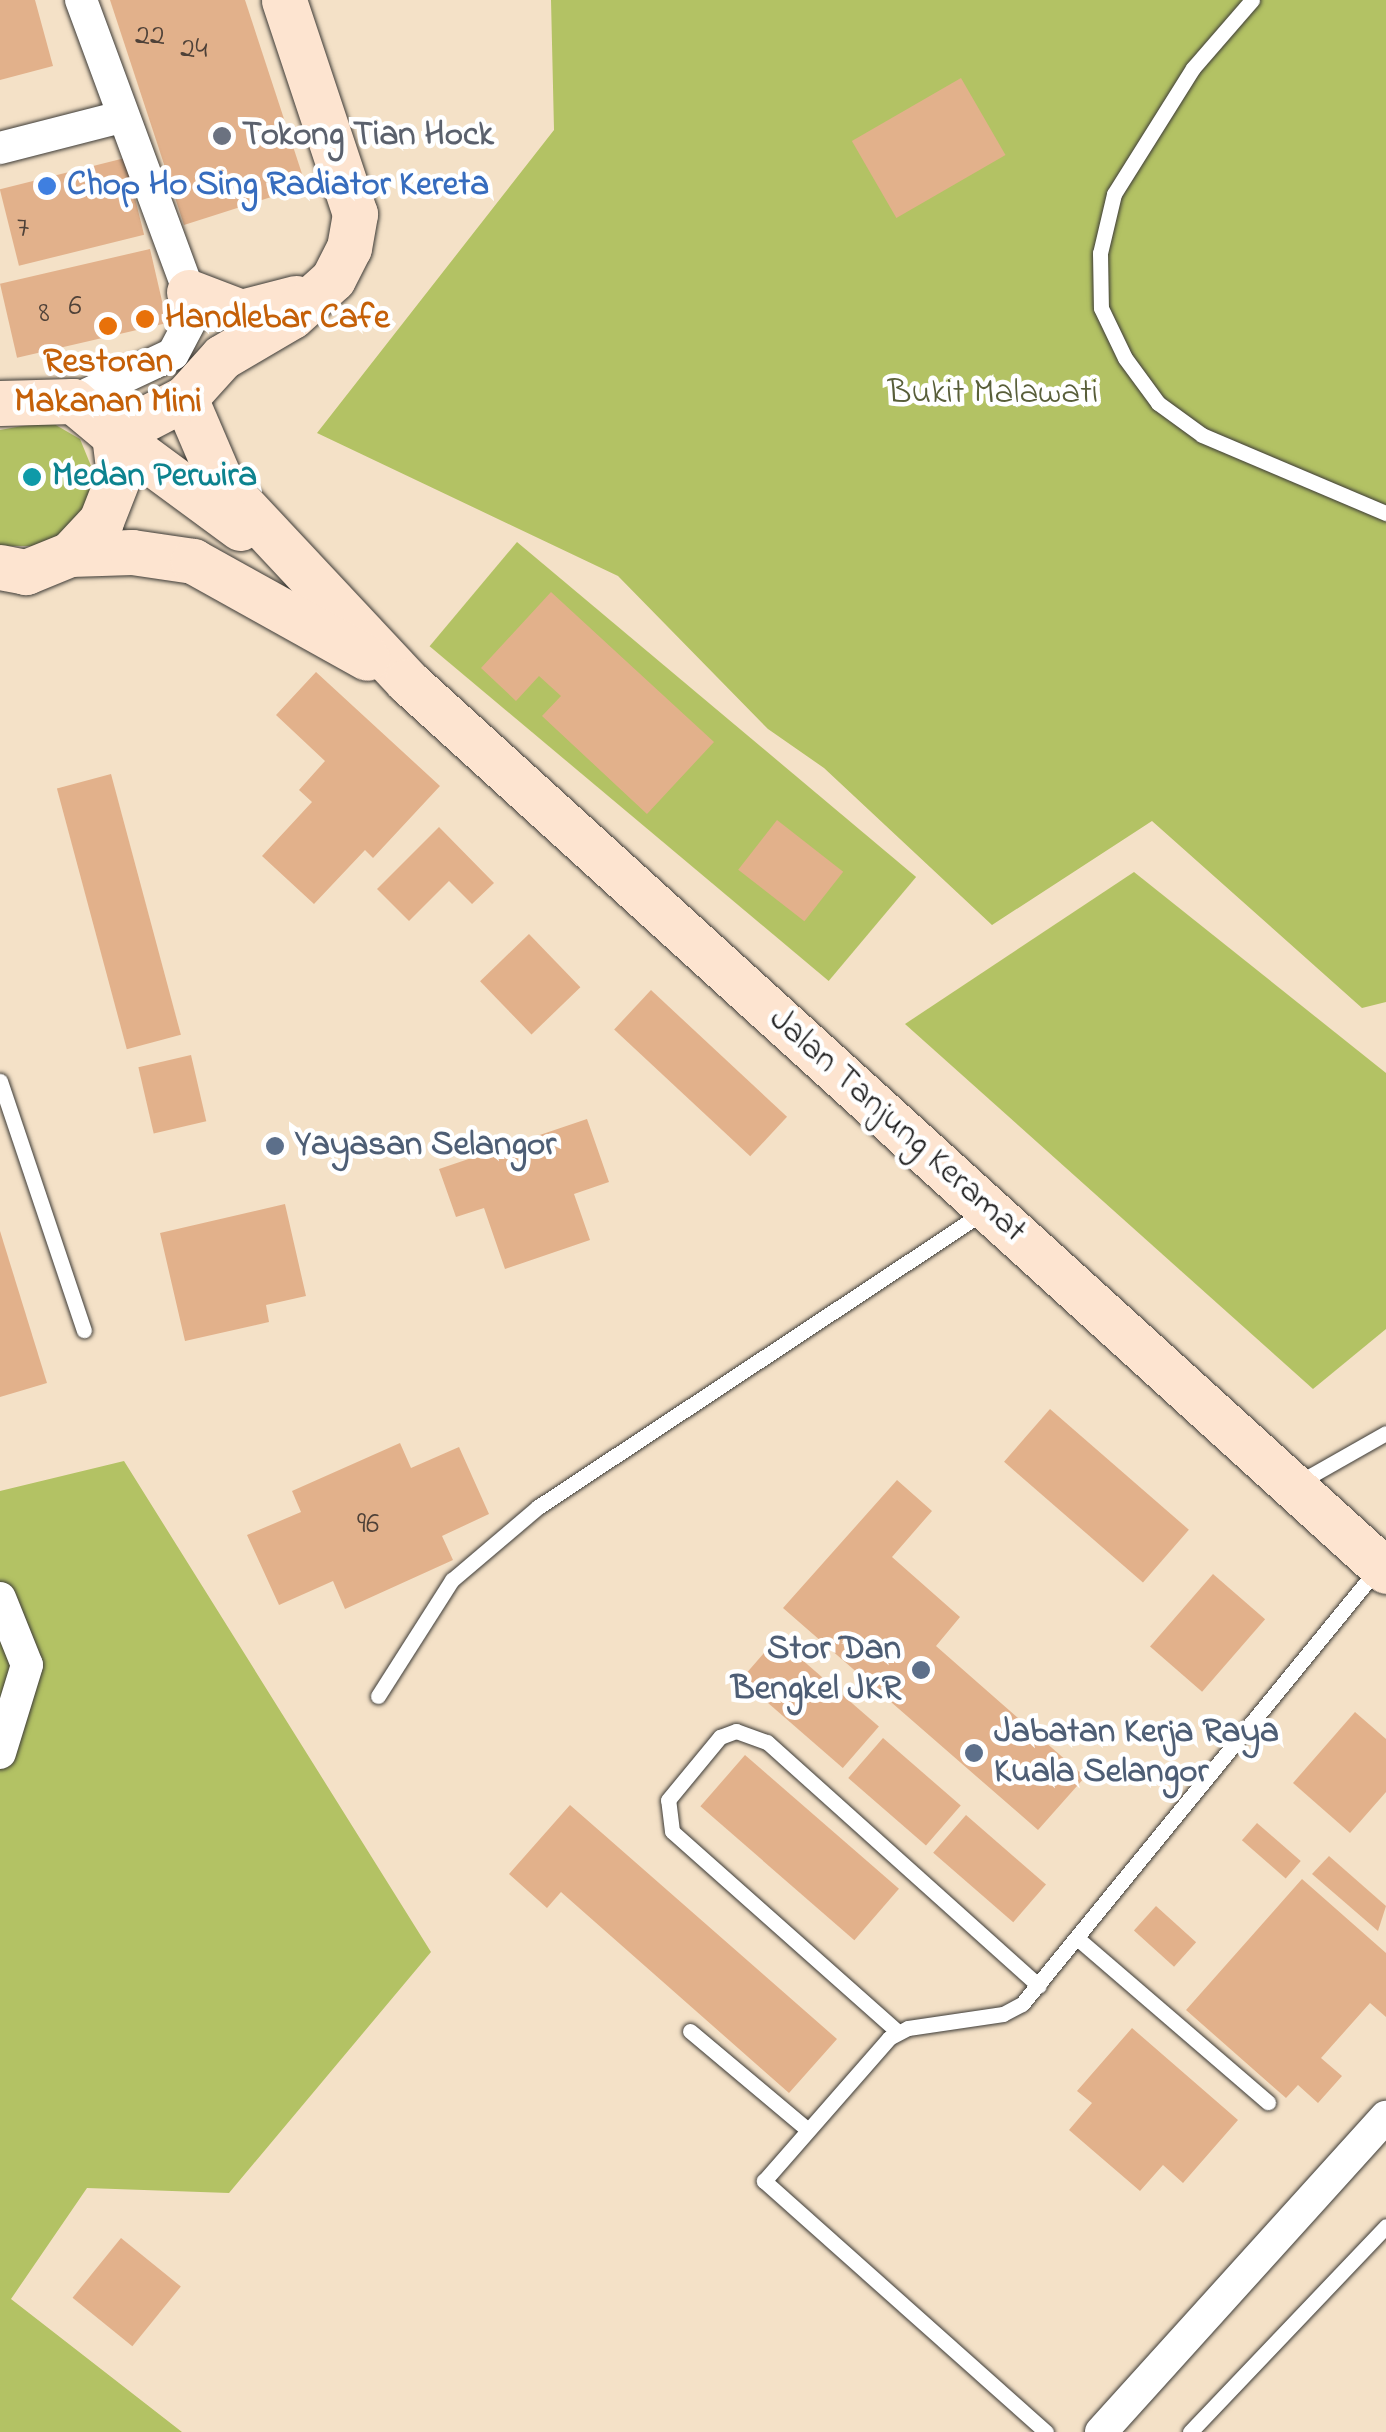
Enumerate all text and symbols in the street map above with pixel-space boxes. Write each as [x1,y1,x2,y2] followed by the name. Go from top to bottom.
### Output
[135,19,165,55] house number: 22
[180,32,208,68] house number: 24
[242,115,494,157] place label: Tokong Tian Hock
[211,125,233,147] marker: Tokong Tian Hock
[67,165,489,207] place label: Chop Ho Sing Radiator Kereta
[36,175,58,197] marker: Chop Ho Sing Radiator Kereta
[17,211,29,247] house number: 7
[68,289,82,325] house number: 6
[38,296,50,332] house number: 8
[165,298,390,340] place label: Handlebar Cafe
[134,308,156,330] marker: Handlebar Cafe
[97,315,119,337] marker: Restoran Makanan Mini
[14,342,202,424] place label: Restoran Makanan Mini
[888,373,1098,415] park label: Bukit Malawati
[52,456,257,498] place label: Medan Perwira
[21,466,43,488] marker: Medan Perwira
[760,999,1034,1253] street label: Jalan Tanjung Keramat
[295,1125,556,1167] place label: Yayasan Selangor
[264,1135,286,1157] marker: Yayasan Selangor
[357,1507,379,1543] house number: 96
[731,1629,901,1711] place label: Stor Dan Bengkel JKR
[910,1659,932,1681] marker: Stor Dan Bengkel JKR
[994,1712,1279,1794] place label: Jabatan Kerja Raya Kuala Selangor
[963,1742,985,1764] marker: Jabatan Kerja Raya Kuala Selangor

